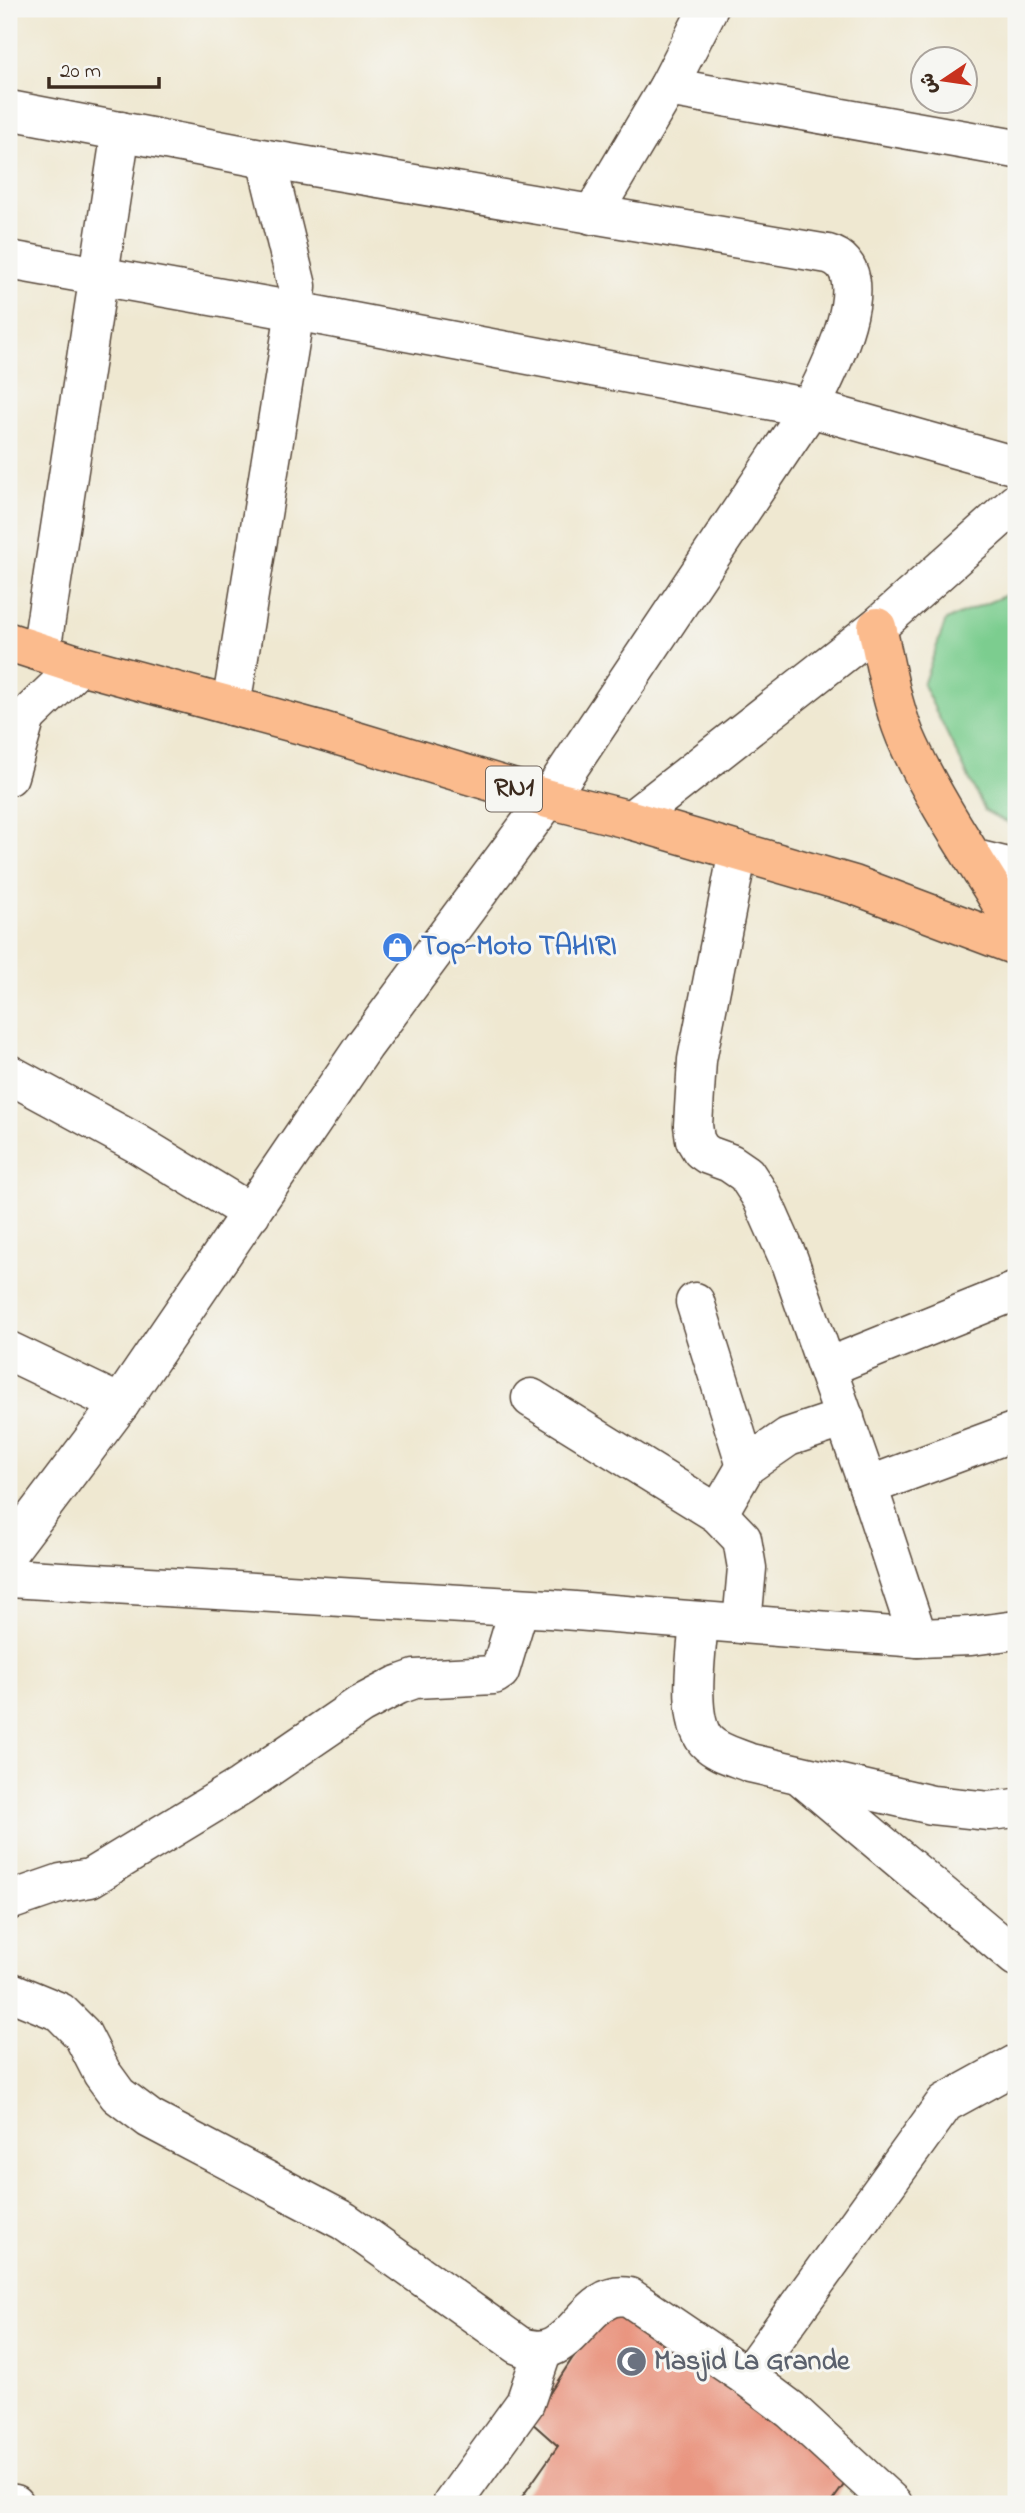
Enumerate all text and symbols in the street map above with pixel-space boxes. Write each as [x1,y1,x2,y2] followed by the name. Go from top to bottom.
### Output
[49,46,159,90] scale bar
[909,46,979,116] north arrow
[60,57,101,87] text: 20 m
[914,70,945,96] text: ش
[486,766,542,811] road number: RN1
[421,927,617,968] place label: Top-Moto TAHIRI
[381,930,415,964] shop icon: Top-Moto TAHIRI
[654,2342,851,2383] place label: Masjid La Grande
[614,2345,648,2379] mosque icon: Masjid La Grande

